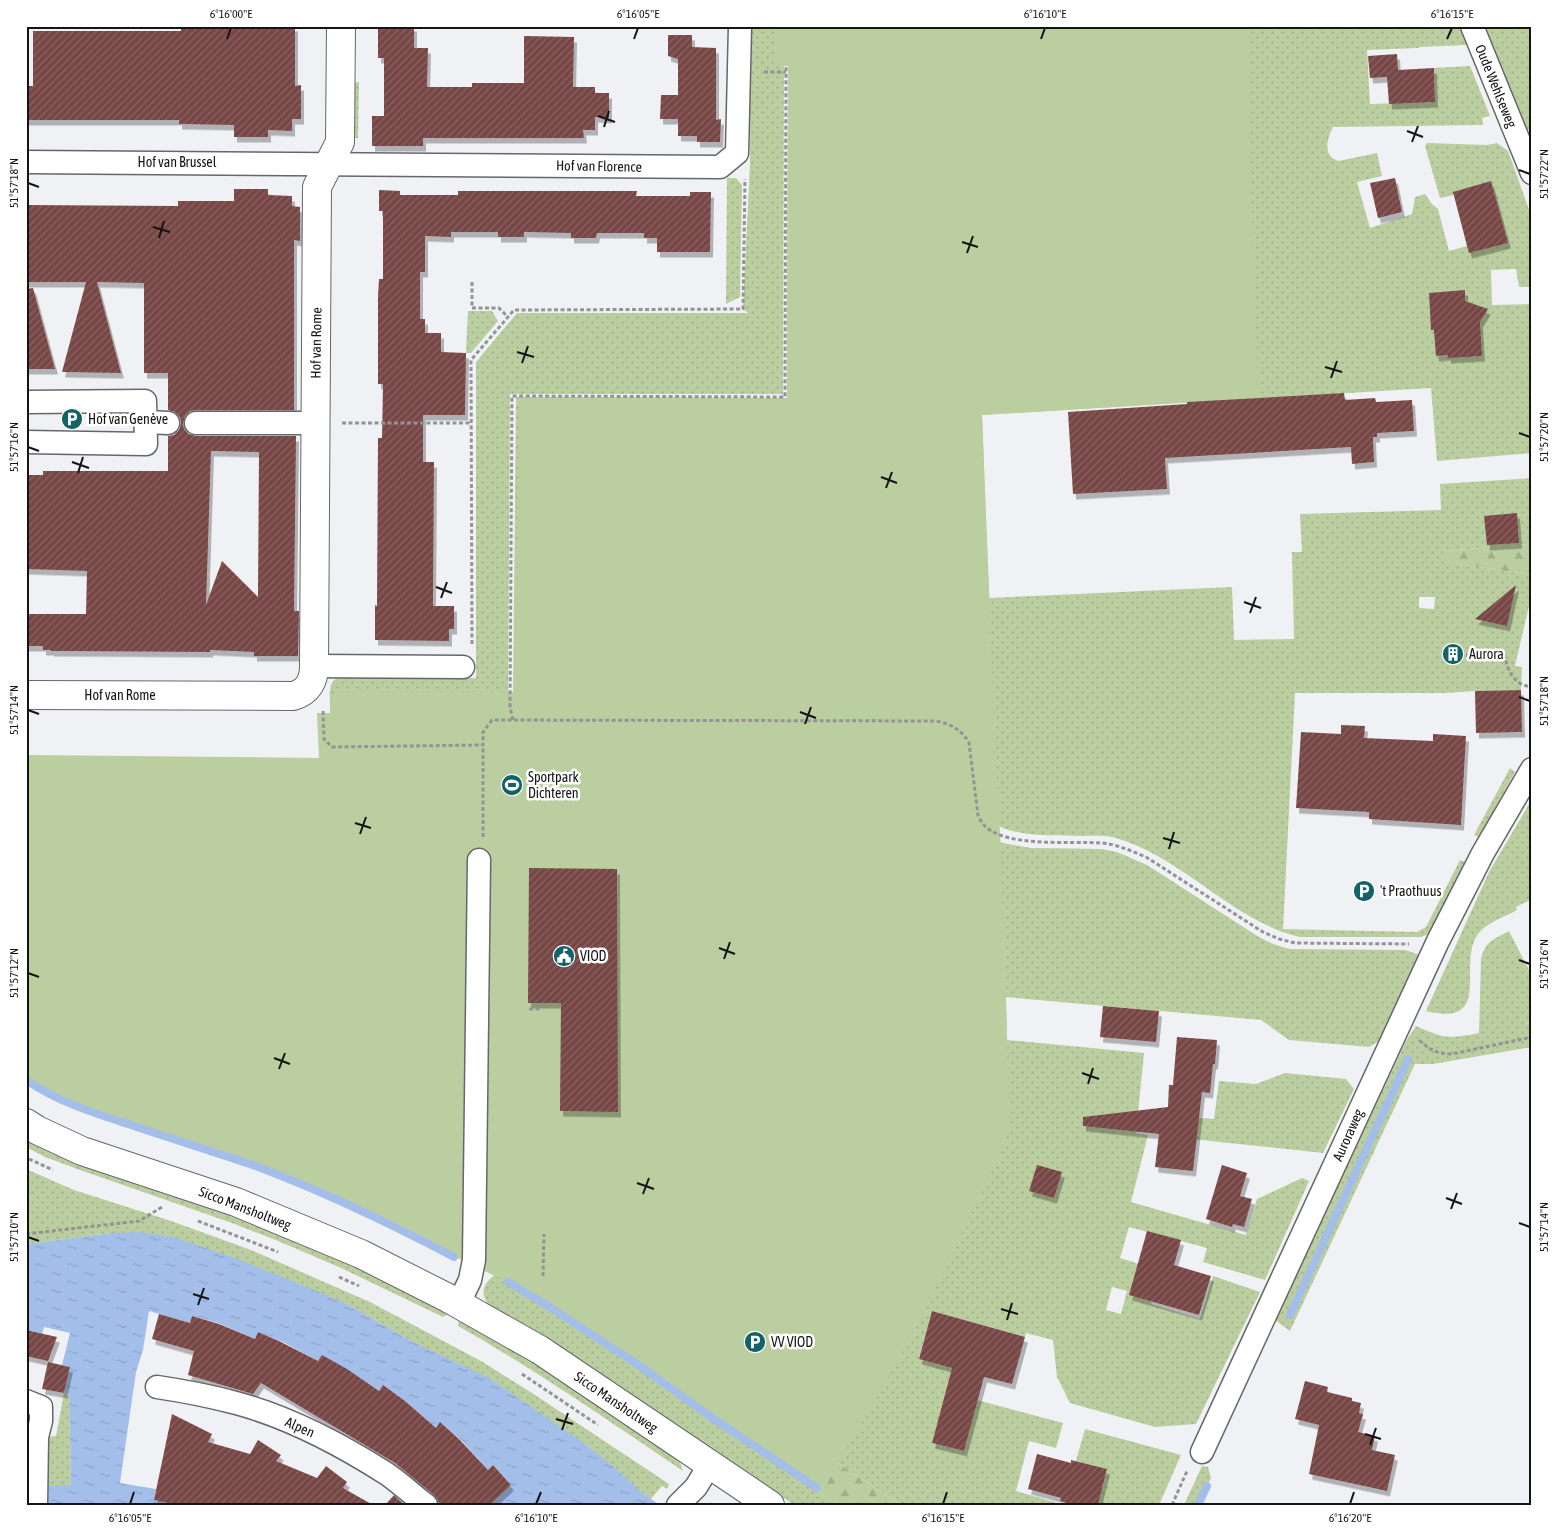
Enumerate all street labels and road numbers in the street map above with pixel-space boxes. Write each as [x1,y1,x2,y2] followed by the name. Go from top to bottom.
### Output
[1472,42,1520,130] street label: Oude Wehlseweg
[138,154,217,170] street label: Hof van Brussel
[556,157,642,175] street label: Hof van Florence
[307,307,325,379] street label: Hof van Rome
[84,687,156,703] street label: Hof van Rome
[1329,1106,1367,1164] street label: Auroraweg
[197,1183,293,1233] street label: Sicco Mansholtweg
[571,1368,661,1436] street label: Sicco Mansholtweg
[283,1414,317,1440] street label: Alpen

